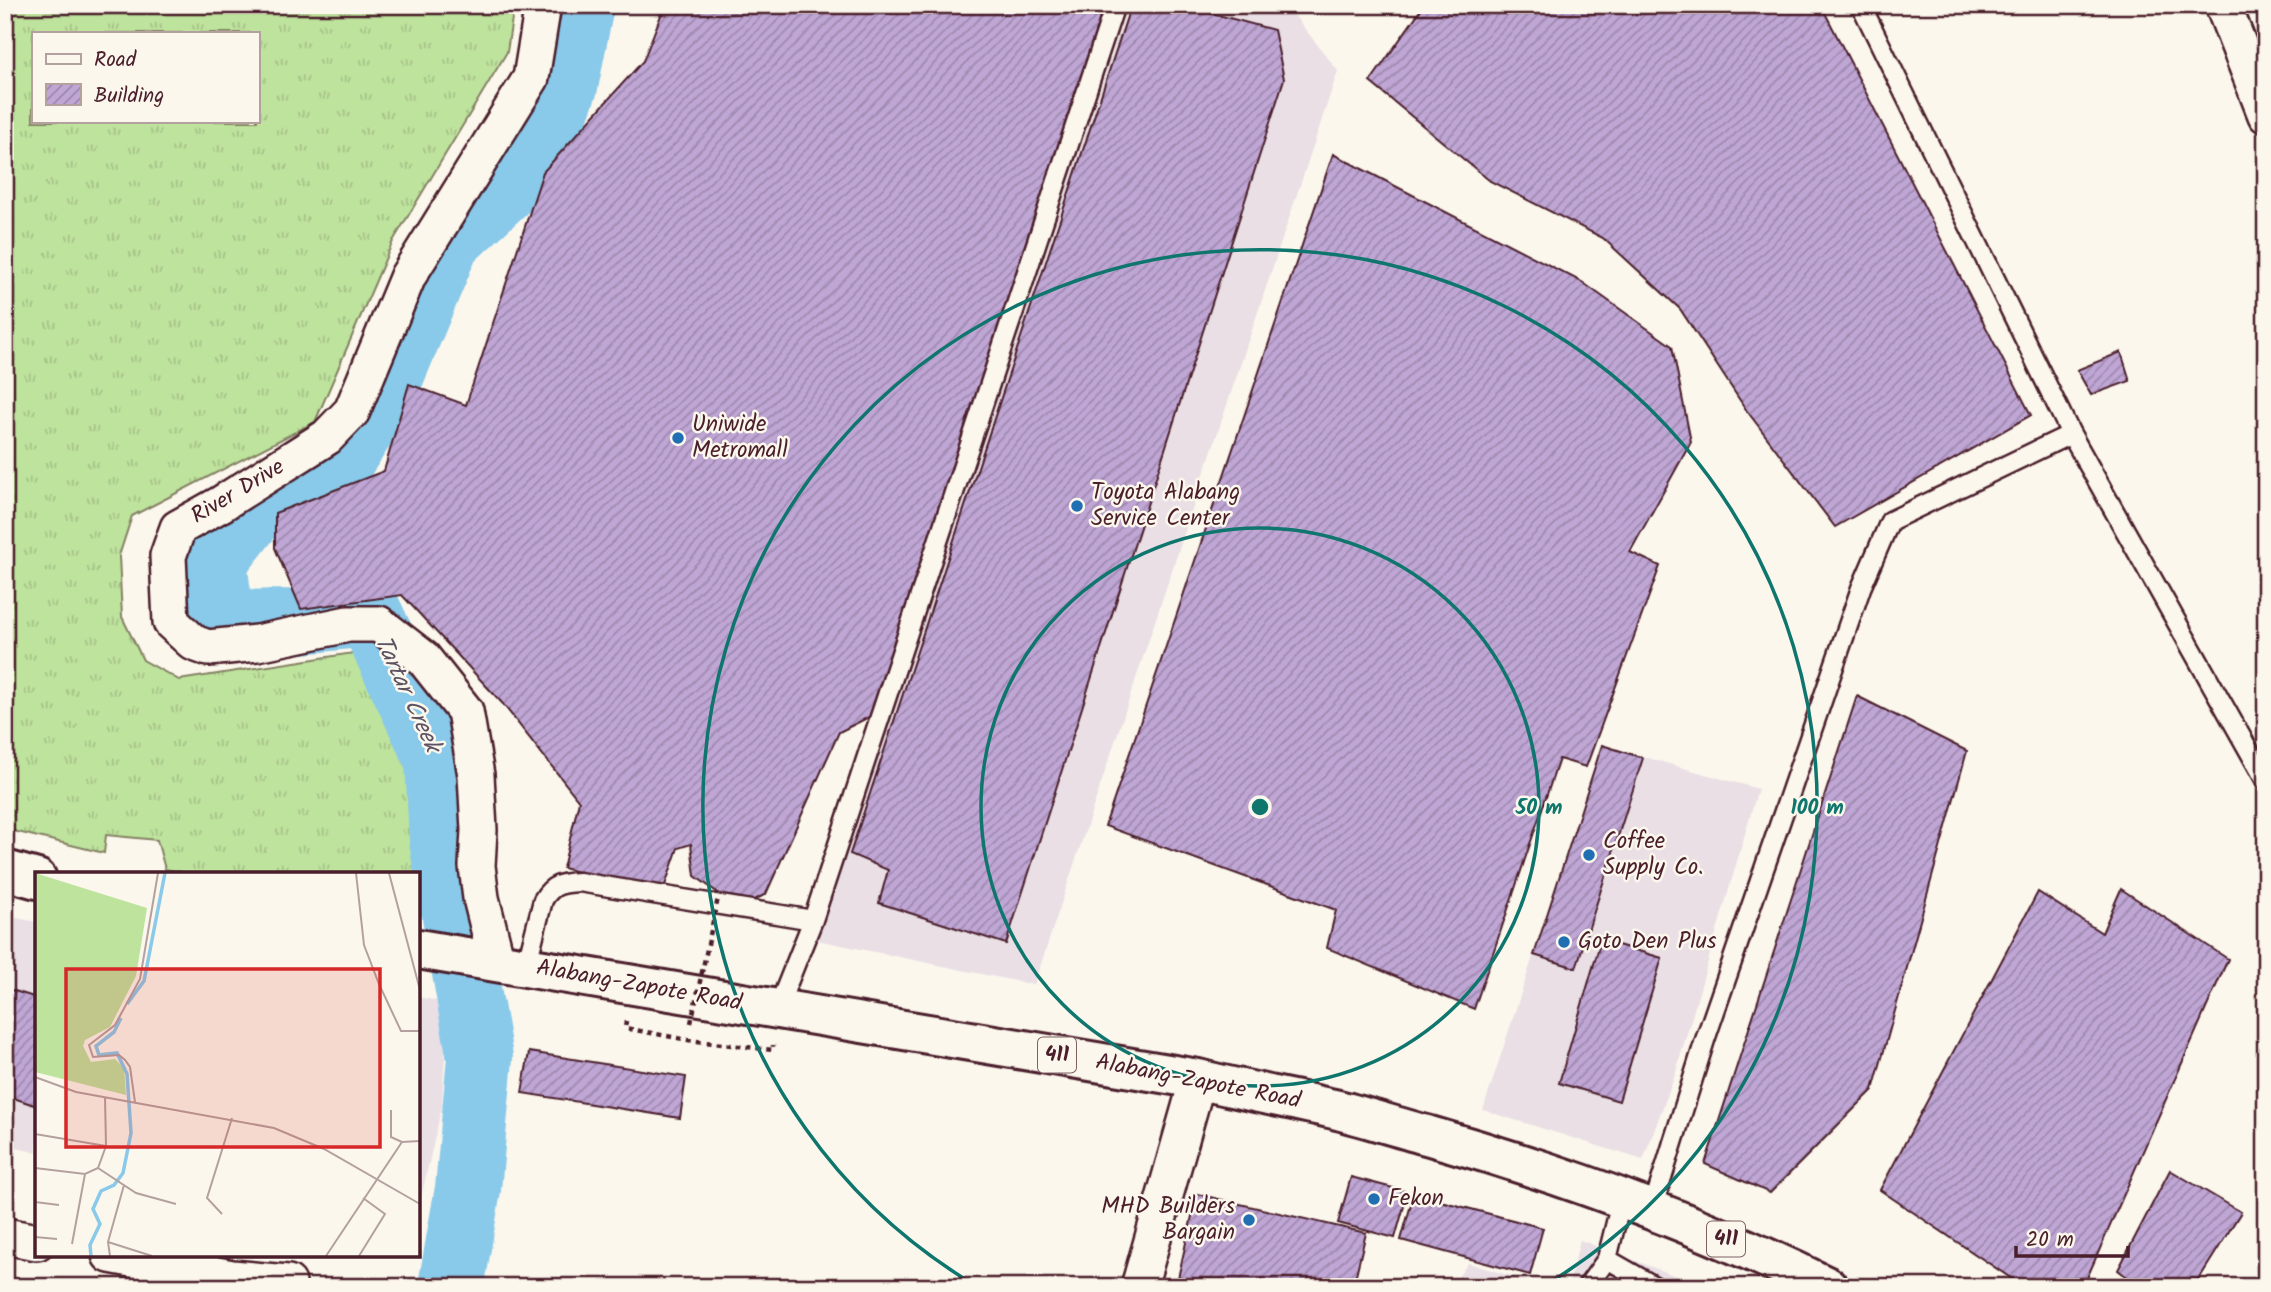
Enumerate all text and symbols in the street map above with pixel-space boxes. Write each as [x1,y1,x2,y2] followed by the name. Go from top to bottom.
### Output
[32,32,259,122] legend
[94,44,137,77] text: Road
[94,80,164,113] text: Building
[692,407,788,469] place label: Uniwide Metromall
[670,430,686,446] marker: Uniwide Metromall
[184,450,292,534] street label: River Drive
[1091,475,1240,537] place label: Toyota Alabang Service Center
[1069,498,1085,514] marker: Toyota Alabang Service Center
[363,629,453,762] water label: Tartar Creek
[1515,792,1562,825] text: 50 m
[1790,792,1844,825] text: 100 m
[1248,795,1272,819] centre of rings
[1603,824,1704,886] place label: Coffee Supply Co.
[1581,847,1597,863] marker: Coffee Supply Co.
[35,872,420,1257] inset map
[1578,924,1717,960] place label: Goto Den Plus
[1556,934,1572,950] marker: Goto Den Plus
[533,950,745,1022] street label: Alabang-Zapote Road
[1038,1038,1076,1072] road number: 411
[1092,1044,1304,1120] street label: Alabang-Zapote Road
[1388,1181,1444,1217] place label: Fekon
[1101,1189,1235,1251] place label: MHD Builders Bargain
[1366,1191,1382,1207] marker: Fekon
[1241,1212,1257,1228] marker: MHD Builders Bargain
[2016,1215,2128,1259] scale bar
[1707,1222,1745,1256] road number: 411
[2026,1224,2074,1257] text: 20 m

